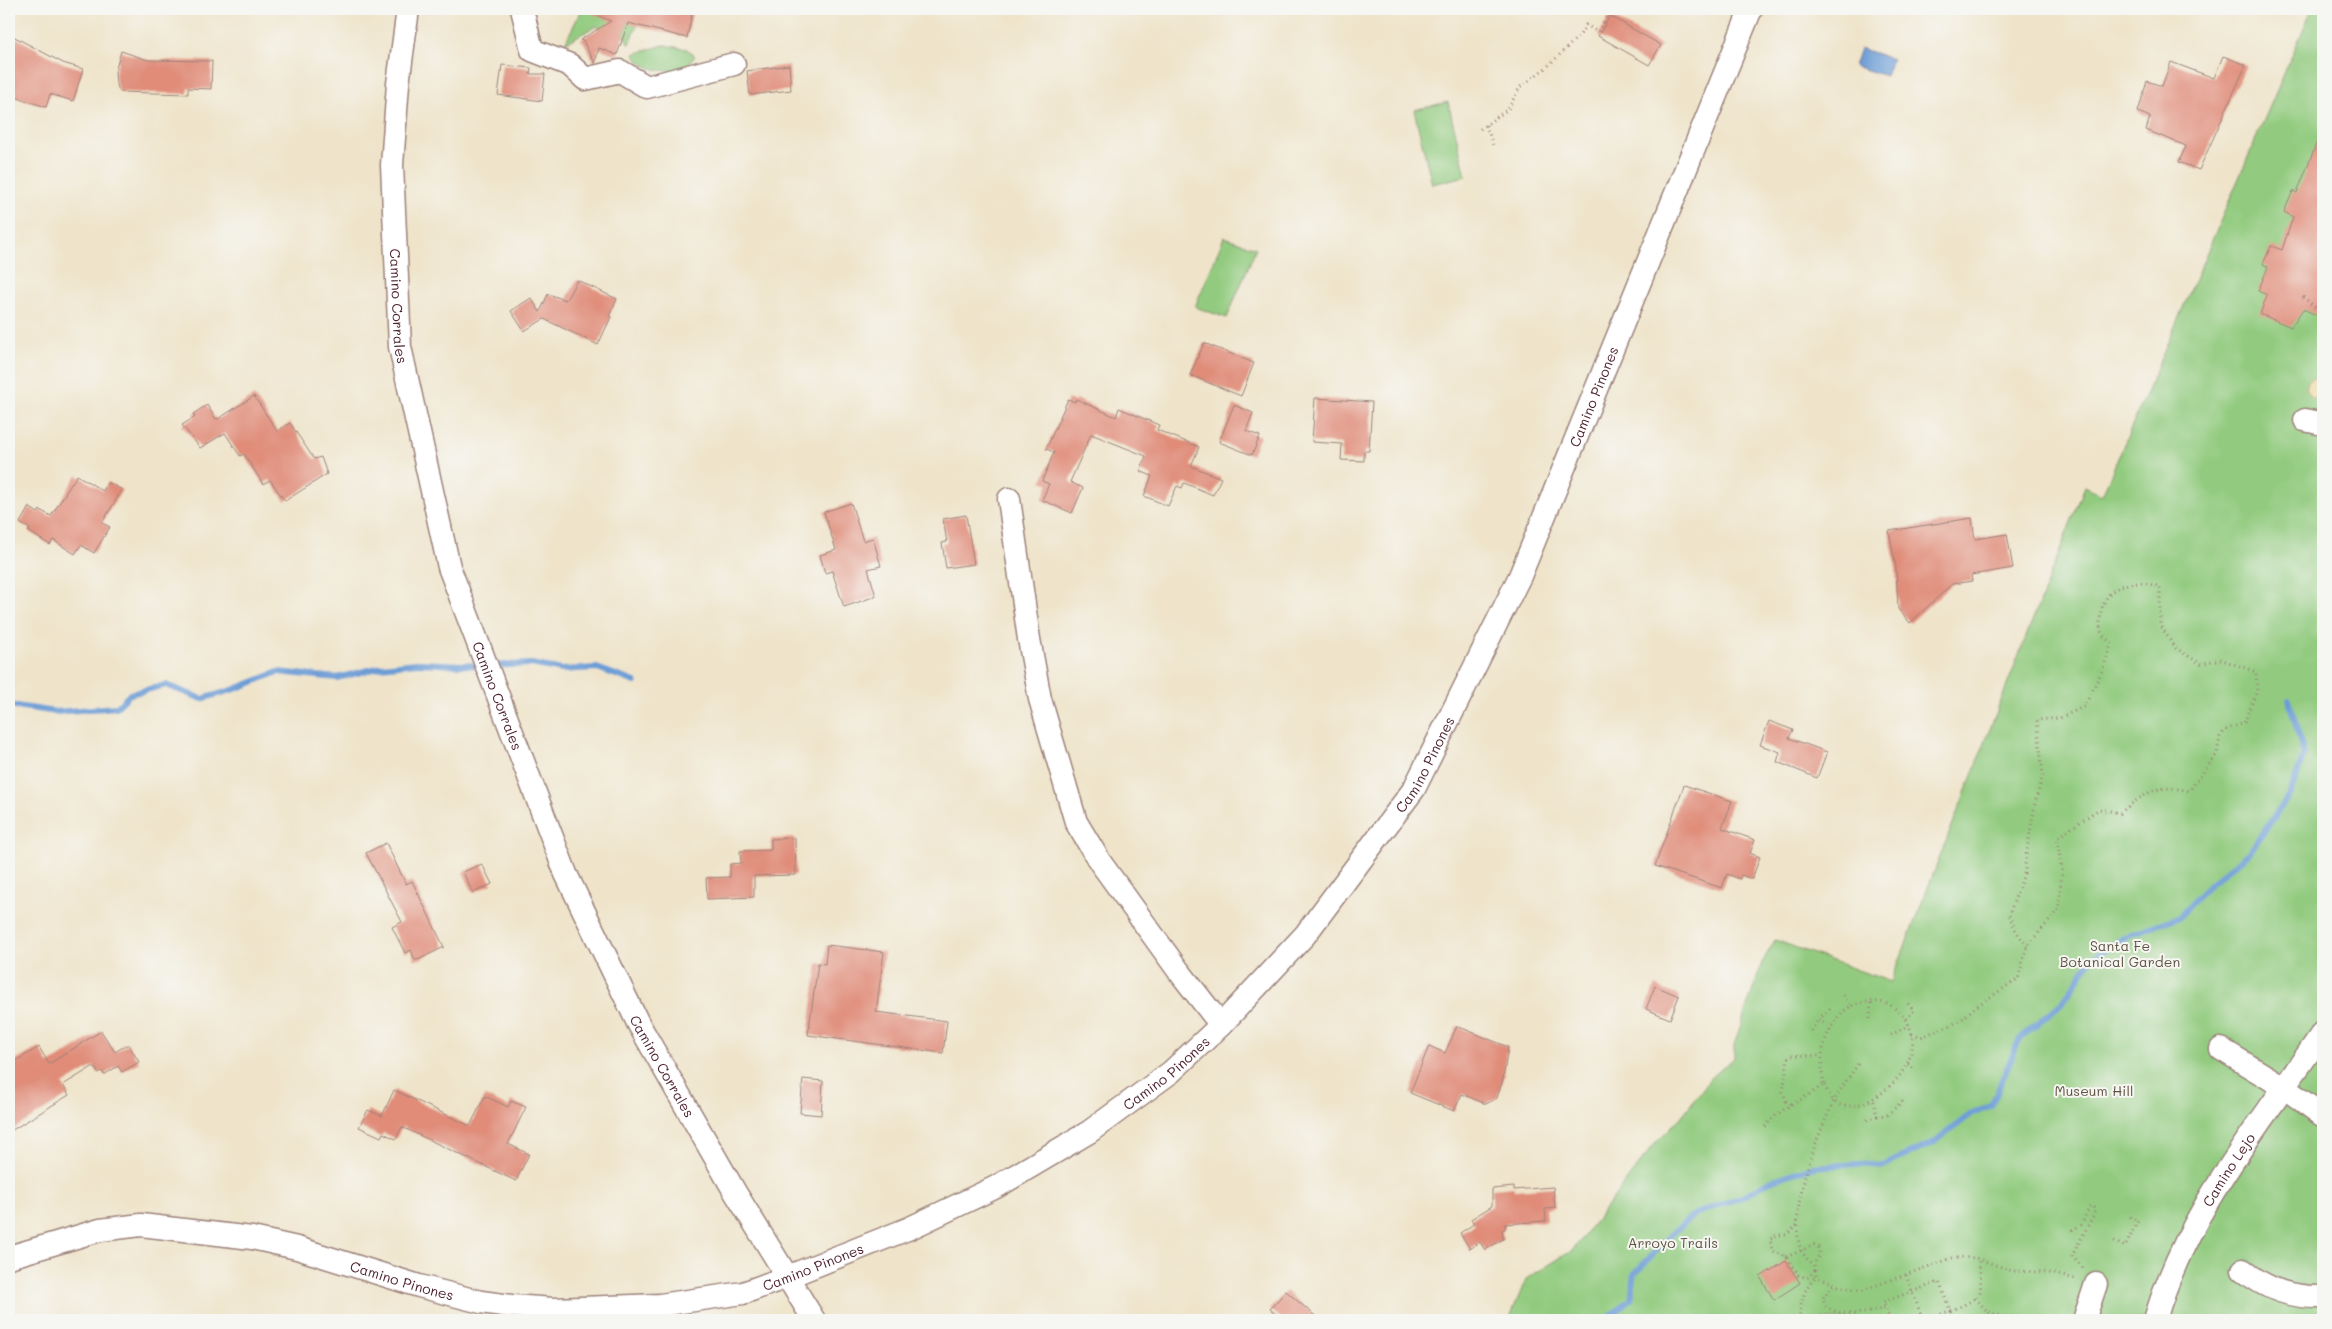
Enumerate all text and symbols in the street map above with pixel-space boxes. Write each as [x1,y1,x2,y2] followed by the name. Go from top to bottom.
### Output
[386,248,413,365] street label: Camino Corrales
[1564,343,1622,450] street label: Camino Pinones
[469,638,527,753] street label: Camino Corrales
[1390,713,1458,816] street label: Camino Pinones
[2060,936,2180,971] park label: Santa Fe Botanical Garden
[626,1012,699,1120] street label: Camino Corrales
[1119,1031,1213,1114] street label: Camino Pinones
[2055,1081,2133,1100] park label: Museum Hill
[2198,1129,2259,1210] street label: Camino Lejo
[1628,1233,1718,1252] park label: Arroyo Trails
[760,1238,866,1295] street label: Camino Pinones
[348,1256,456,1304] street label: Camino Pinones

